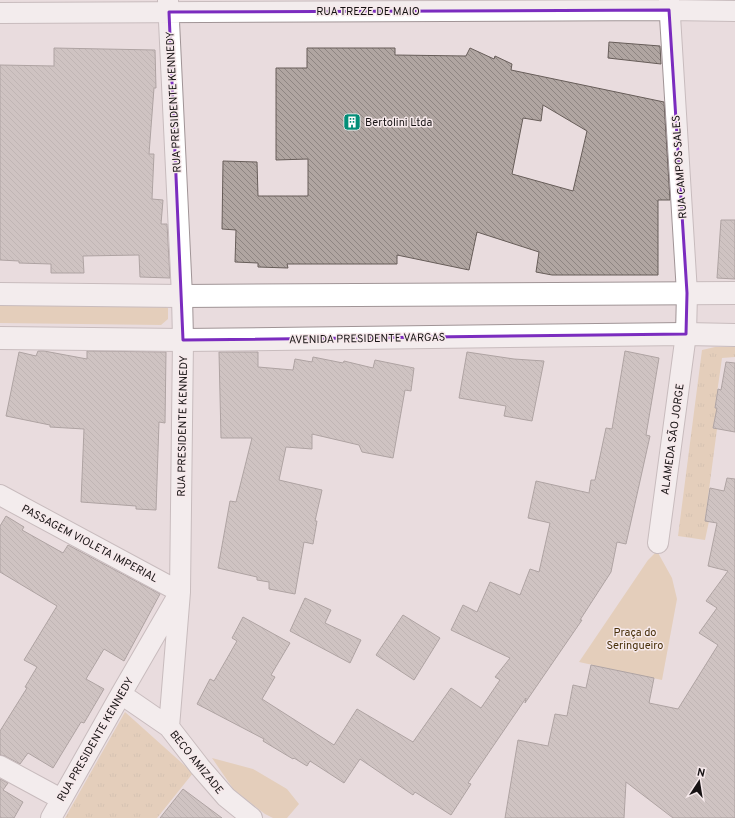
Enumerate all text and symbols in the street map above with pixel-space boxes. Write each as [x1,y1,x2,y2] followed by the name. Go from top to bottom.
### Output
[316,5,420,19] street label: RUA TREZE DE MAIO
[163,31,185,173] street label: RUA PRESIDENTE KENNEDY
[342,112,362,132] building icon: Bertolini Ltda
[669,115,691,219] street label: RUA CAMPOS SALES
[365,116,432,130] place label: Bertolini Ltda
[289,331,445,347] street label: AVENIDA PRESIDENTE VARGAS
[175,355,191,497] street label: RUA PRESIDENTE KENNEDY
[658,383,688,496] street label: ALAMEDA SÃO JORGE
[19,502,160,586] street label: PASSAGEM VIOLETA IMPERIAL
[607,626,663,653] park label: Praça do Seringueiro
[54,675,137,804] street label: RUA PRESIDENTE KENNEDY
[166,728,226,797] street label: BECO AMIZADE
[679,762,719,802] north arrow
[696,766,706,781] text: N

